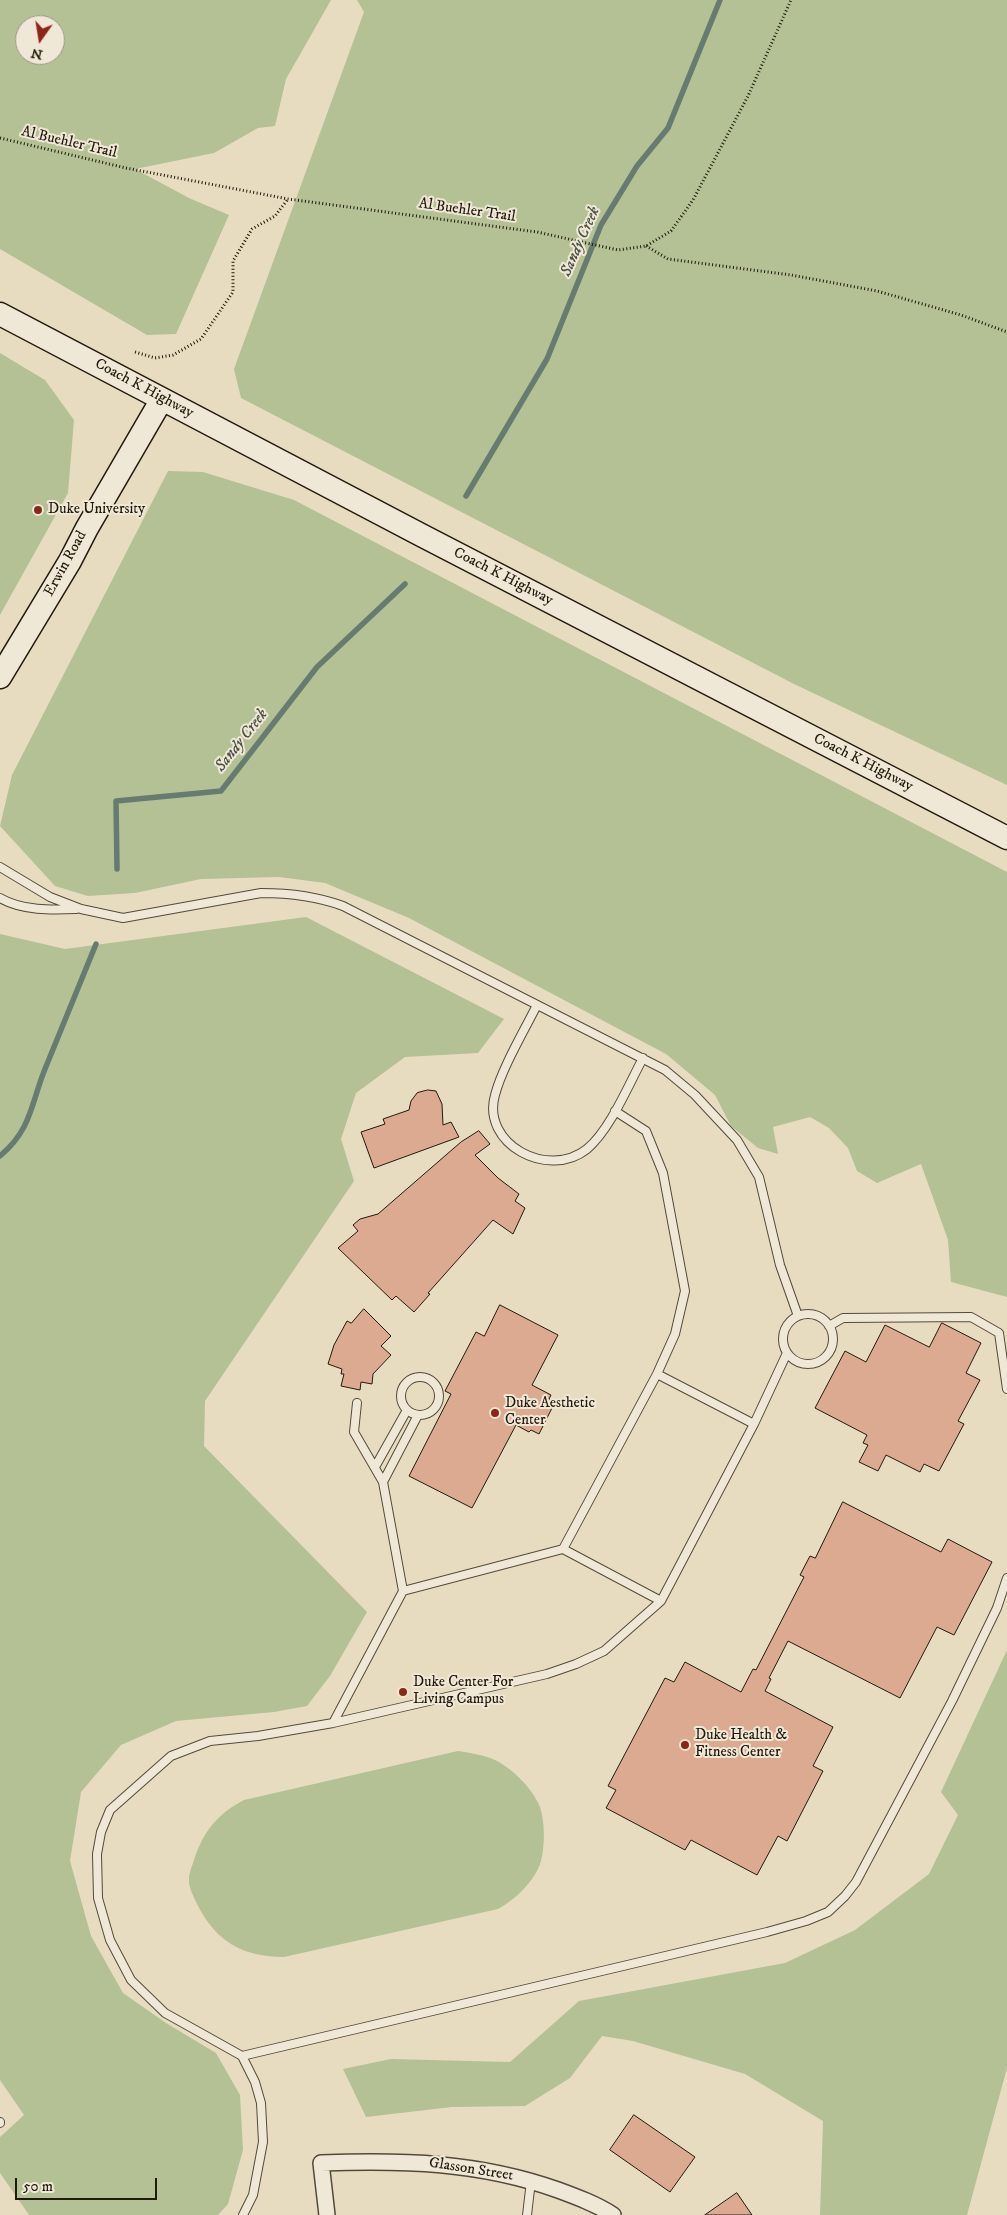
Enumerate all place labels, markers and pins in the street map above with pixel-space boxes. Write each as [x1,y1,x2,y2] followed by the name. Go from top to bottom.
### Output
[48,501,145,519] place label: Duke University
[32,504,44,516] marker: Duke University
[505,1395,595,1430] place label: Duke Aesthetic Center
[489,1407,501,1419] marker: Duke Aesthetic Center
[413,1674,513,1709] place label: Duke Center For Living Campus
[397,1686,409,1698] marker: Duke Center For Living Campus
[695,1727,787,1762] place label: Duke Health & Fitness Center
[679,1739,691,1751] marker: Duke Health & Fitness Center

